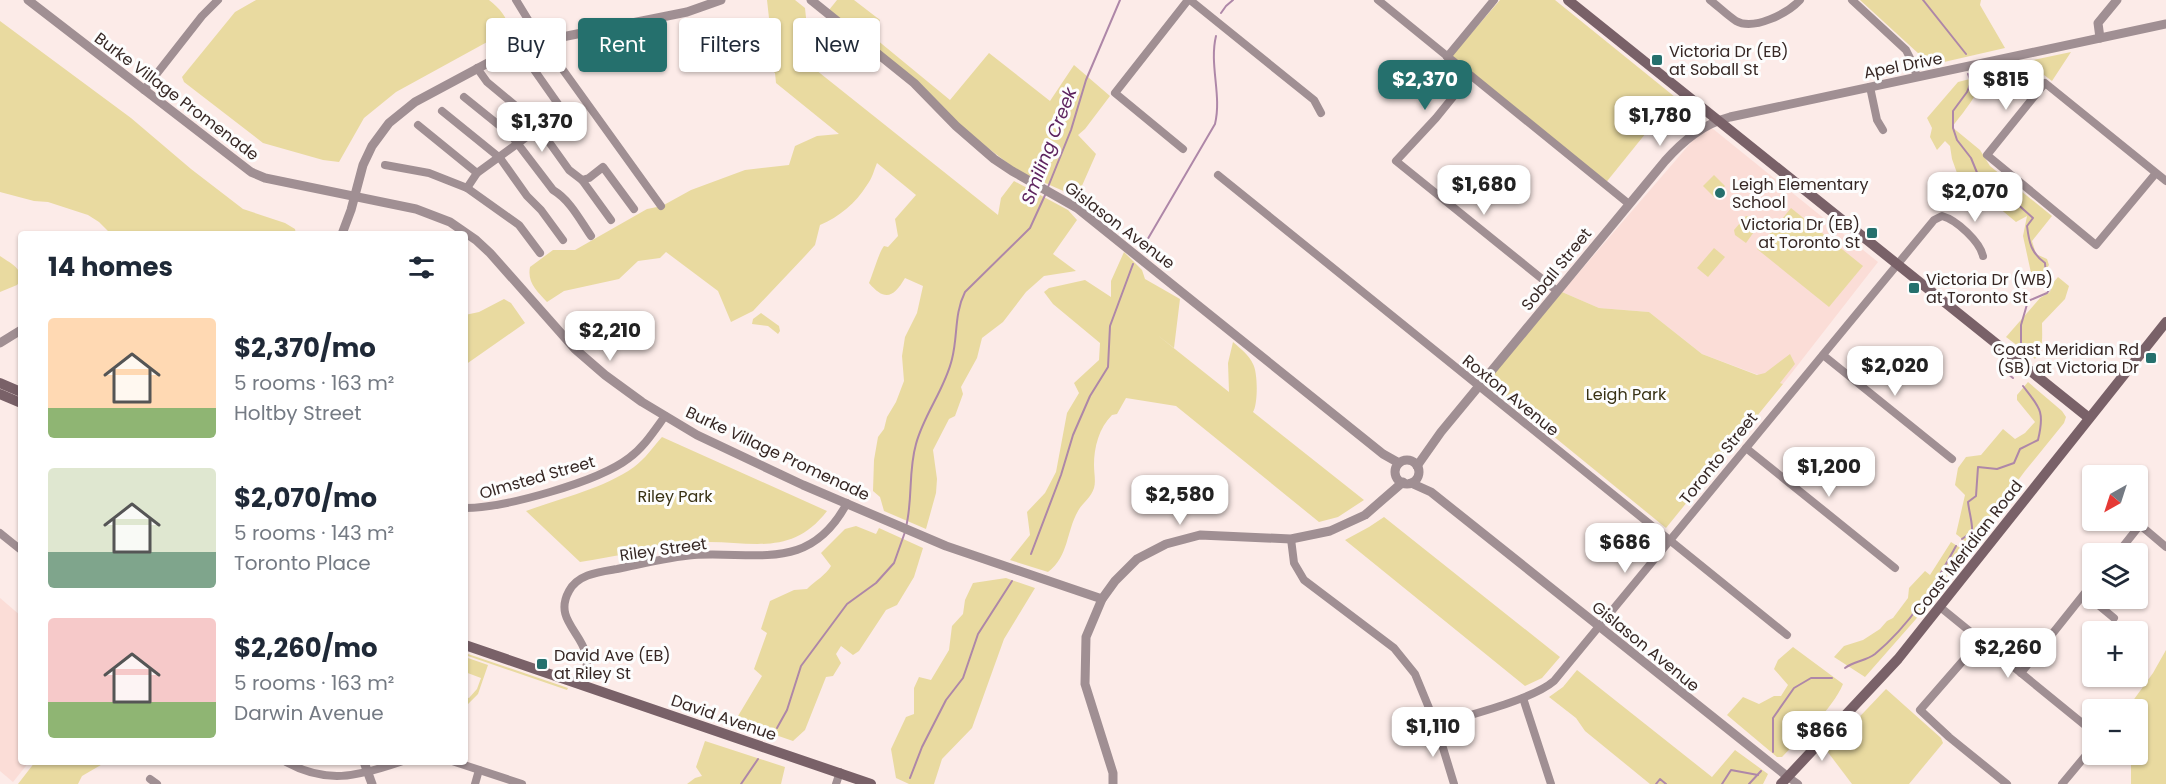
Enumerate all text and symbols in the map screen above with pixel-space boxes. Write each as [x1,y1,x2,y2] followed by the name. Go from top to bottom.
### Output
[486,18,566,72] chip: Buy
[578,18,667,72] chip: Rent
[679,18,781,72] chip: Filters
[793,18,880,72] chip: New
[90,27,264,166] street label: Burke Village Promenade
[1669,40,1789,81] place label: Victoria Dr (EB) at Soball St
[1862,47,1945,84] street label: Apel Drive
[1650,53,1664,67] marker: Victoria Dr (EB) at Soball St
[1376,60,1474,111] pin: $2,370
[1970,60,2042,111] pin: $815
[1392,65,1458,93] text: $2,370
[1983,65,2029,93] text: $815
[1015,83,1083,208] water label: Smiling Creek
[1611,96,1709,147] pin: $1,780
[1628,101,1692,129] text: $1,780
[493,102,591,153] pin: $1,370
[511,107,573,135] text: $1,370
[1435,165,1533,216] pin: $1,680
[1451,170,1517,198] text: $1,680
[1926,172,2024,223] pin: $2,070
[1732,173,1868,214] place label: Leigh Elementary School
[1060,176,1180,275] street label: Gislason Avenue
[1941,177,2009,205] text: $2,070
[1713,186,1727,200] marker: Leigh Elementary School
[1740,213,1860,254] place label: Victoria Dr (EB) at Toronto St
[1516,223,1597,316] street label: Soball Street
[1865,226,1879,240] marker: Victoria Dr (EB) at Toronto St
[48,249,173,285] text: 14 homes
[405,251,438,284] icon: filters
[1926,268,2053,309] place label: Victoria Dr (WB) at Toronto St
[1907,281,1921,295] marker: Victoria Dr (WB) at Toronto St
[561,311,659,362] pin: $2,210
[579,316,641,344] text: $2,210
[234,330,376,366] text: $2,370/mo
[1993,338,2139,379] place label: Coast Meridian Rd (SB) at Victoria Dr
[96,342,168,414] icon: home
[1846,346,1944,397] pin: $2,020
[1457,349,1564,442] street label: Roxton Avenue
[1861,351,1929,379] text: $2,020
[2144,351,2158,365] marker: Coast Meridian Rd (SB) at Victoria Dr
[234,369,394,397] text: 5 rooms · 163 m²
[1586,383,1667,406] park label: Leigh Park
[234,399,362,427] text: Holtby Street
[682,401,874,506] street label: Burke Village Promenade
[1674,407,1763,509] street label: Toronto Street
[1780,447,1878,498] pin: $1,200
[477,450,598,505] street label: Olmsted Street
[1797,452,1861,480] text: $1,200
[2082,465,2148,531] north arrow
[2082,465,2148,765] map controls
[1131,475,1229,526] pin: $2,580
[1907,475,2028,621] street label: Coast Meridian Road
[234,480,377,516] text: $2,070/mo
[1145,480,1215,508] text: $2,580
[637,485,713,508] park label: Riley Park
[96,492,168,564] icon: home
[234,519,394,547] text: 5 rooms · 143 m²
[1589,523,1661,574] pin: $686
[1599,528,1651,556] text: $686
[618,532,708,567] street label: Riley Street
[2082,543,2148,609] button: layers
[234,549,371,577] text: Toronto Place
[1587,596,1705,697] street label: Gislason Avenue
[2082,621,2148,687] button: +
[1959,628,2057,679] pin: $2,260
[234,630,378,666] text: $2,260/mo
[1974,633,2042,661] text: $2,260
[96,642,168,714] icon: home
[554,644,671,685] place label: David Ave (EB) at Riley St
[535,657,549,671] marker: David Ave (EB) at Riley St
[234,669,394,697] text: 5 rooms · 163 m²
[668,689,780,746] street label: David Avenue
[234,699,384,727] text: Darwin Avenue
[2082,699,2148,765] button: −
[1384,707,1482,758] pin: $1,110
[1786,711,1858,762] pin: $866
[1406,712,1460,740] text: $1,110
[1796,716,1848,744] text: $866

